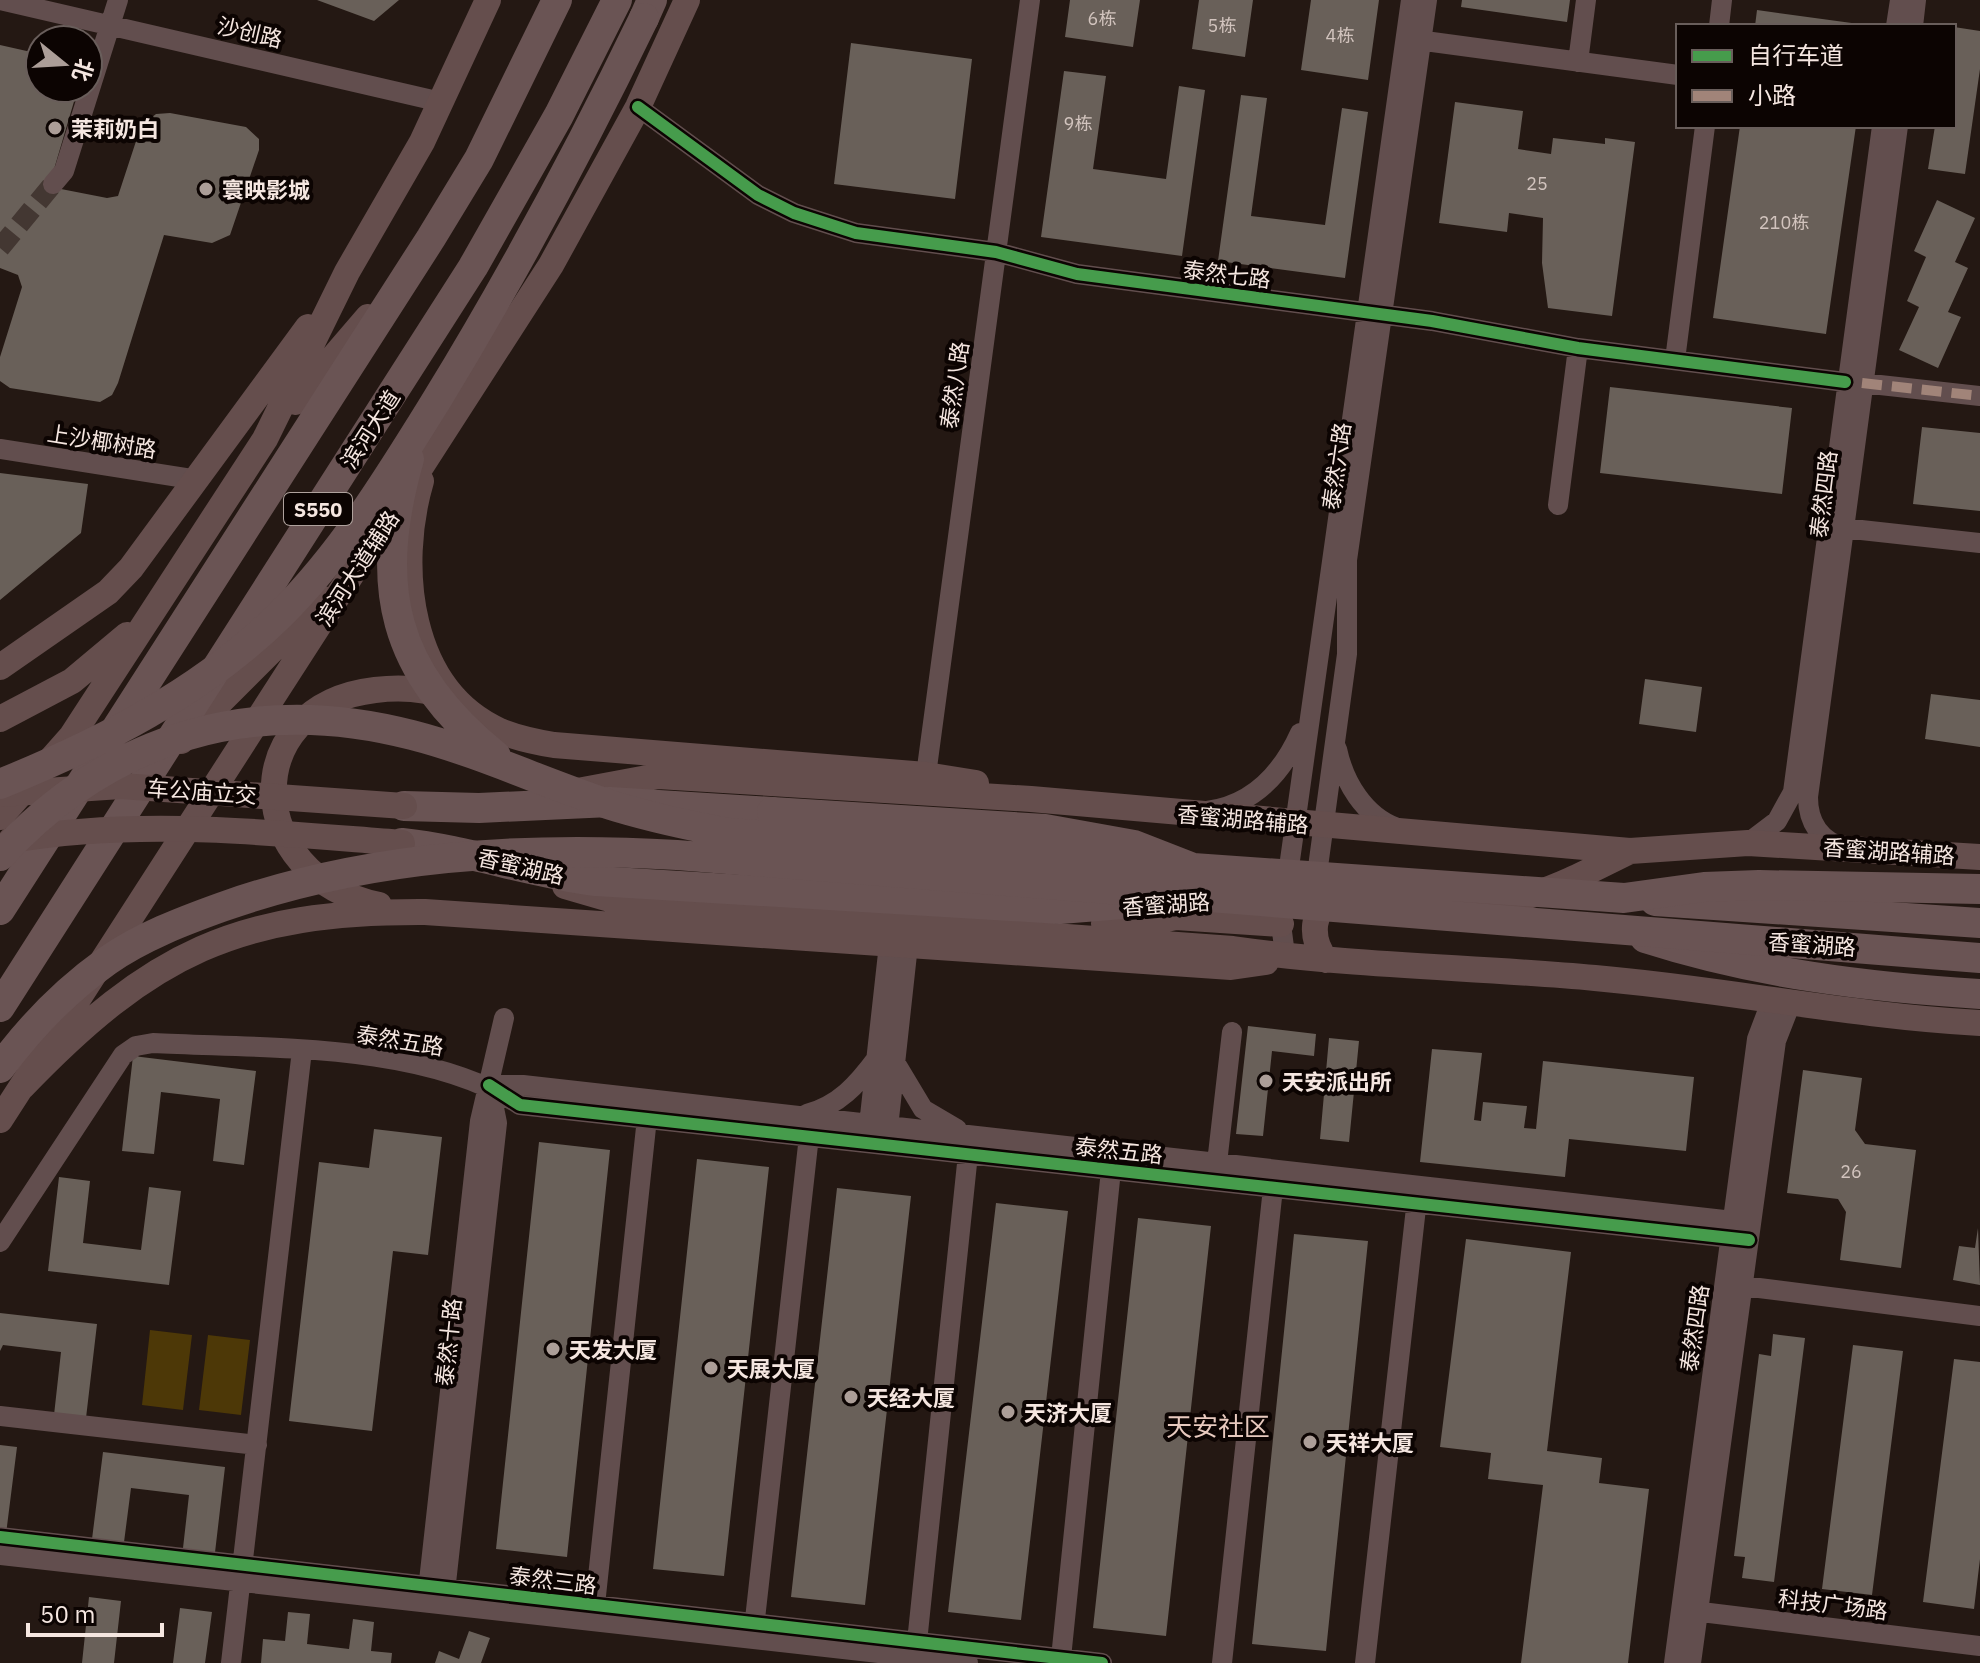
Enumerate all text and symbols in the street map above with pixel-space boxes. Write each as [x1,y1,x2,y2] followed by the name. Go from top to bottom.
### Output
[1088,7,1116,30] house number: 6栋
[215,10,285,54] street label: 沙创路
[1208,14,1236,37] house number: 5栋
[24,24,104,104] north arrow
[1326,24,1354,47] house number: 4栋
[1676,24,1956,128] legend
[1748,39,1844,71] text: 自行车道
[66,55,101,85] text: 北
[1748,79,1796,111] text: 小路
[1064,112,1092,135] house number: 9栋
[71,114,159,143] place label: 茉莉奶白
[46,119,64,137] marker: 茉莉奶白
[1526,172,1548,195] house number: 25
[222,175,310,204] place label: 寰映影城
[197,180,215,198] marker: 寰映影城
[1759,211,1809,234] house number: 210栋
[1182,254,1272,294] street label: 泰然七路
[934,339,974,431] street label: 泰然八路
[334,384,406,474] street label: 滨河大道
[45,418,159,464] street label: 上沙椰树路
[1316,420,1356,512] street label: 泰然六路
[1803,449,1843,539] street label: 泰然四路
[284,493,352,525] road number: S550
[309,505,405,631] street label: 滨河大道辅路
[146,773,258,809] street label: 车公庙立交
[1176,799,1310,839] street label: 香蜜湖路辅路
[1822,832,1956,870] street label: 香蜜湖路辅路
[475,842,567,890] street label: 香蜜湖路
[1121,886,1211,922] street label: 香蜜湖路
[1767,926,1857,962] street label: 香蜜湖路
[354,1019,446,1061] street label: 泰然五路
[1282,1067,1392,1096] place label: 天安派出所
[1257,1072,1275,1090] marker: 天安派出所
[1074,1131,1164,1169] street label: 泰然五路
[1840,1160,1862,1183] house number: 26
[1674,1282,1714,1374] street label: 泰然四路
[429,1297,467,1387] street label: 泰然十路
[569,1335,657,1364] place label: 天发大厦
[544,1340,562,1358] marker: 天发大厦
[727,1354,815,1383] place label: 天展大厦
[702,1359,720,1377] marker: 天展大厦
[867,1383,955,1412] place label: 天经大厦
[842,1388,860,1406] marker: 天经大厦
[1024,1398,1112,1427] place label: 天济大厦
[999,1403,1017,1421] marker: 天济大厦
[1166,1409,1270,1443] district label: 天安社区
[1326,1428,1414,1457] place label: 天祥大厦
[1301,1433,1319,1451] marker: 天祥大厦
[508,1560,598,1600] street label: 泰然三路
[1777,1583,1889,1625] street label: 科技广场路
[28,1587,162,1637] scale bar
[40,1598,95,1630] text: 50 m

